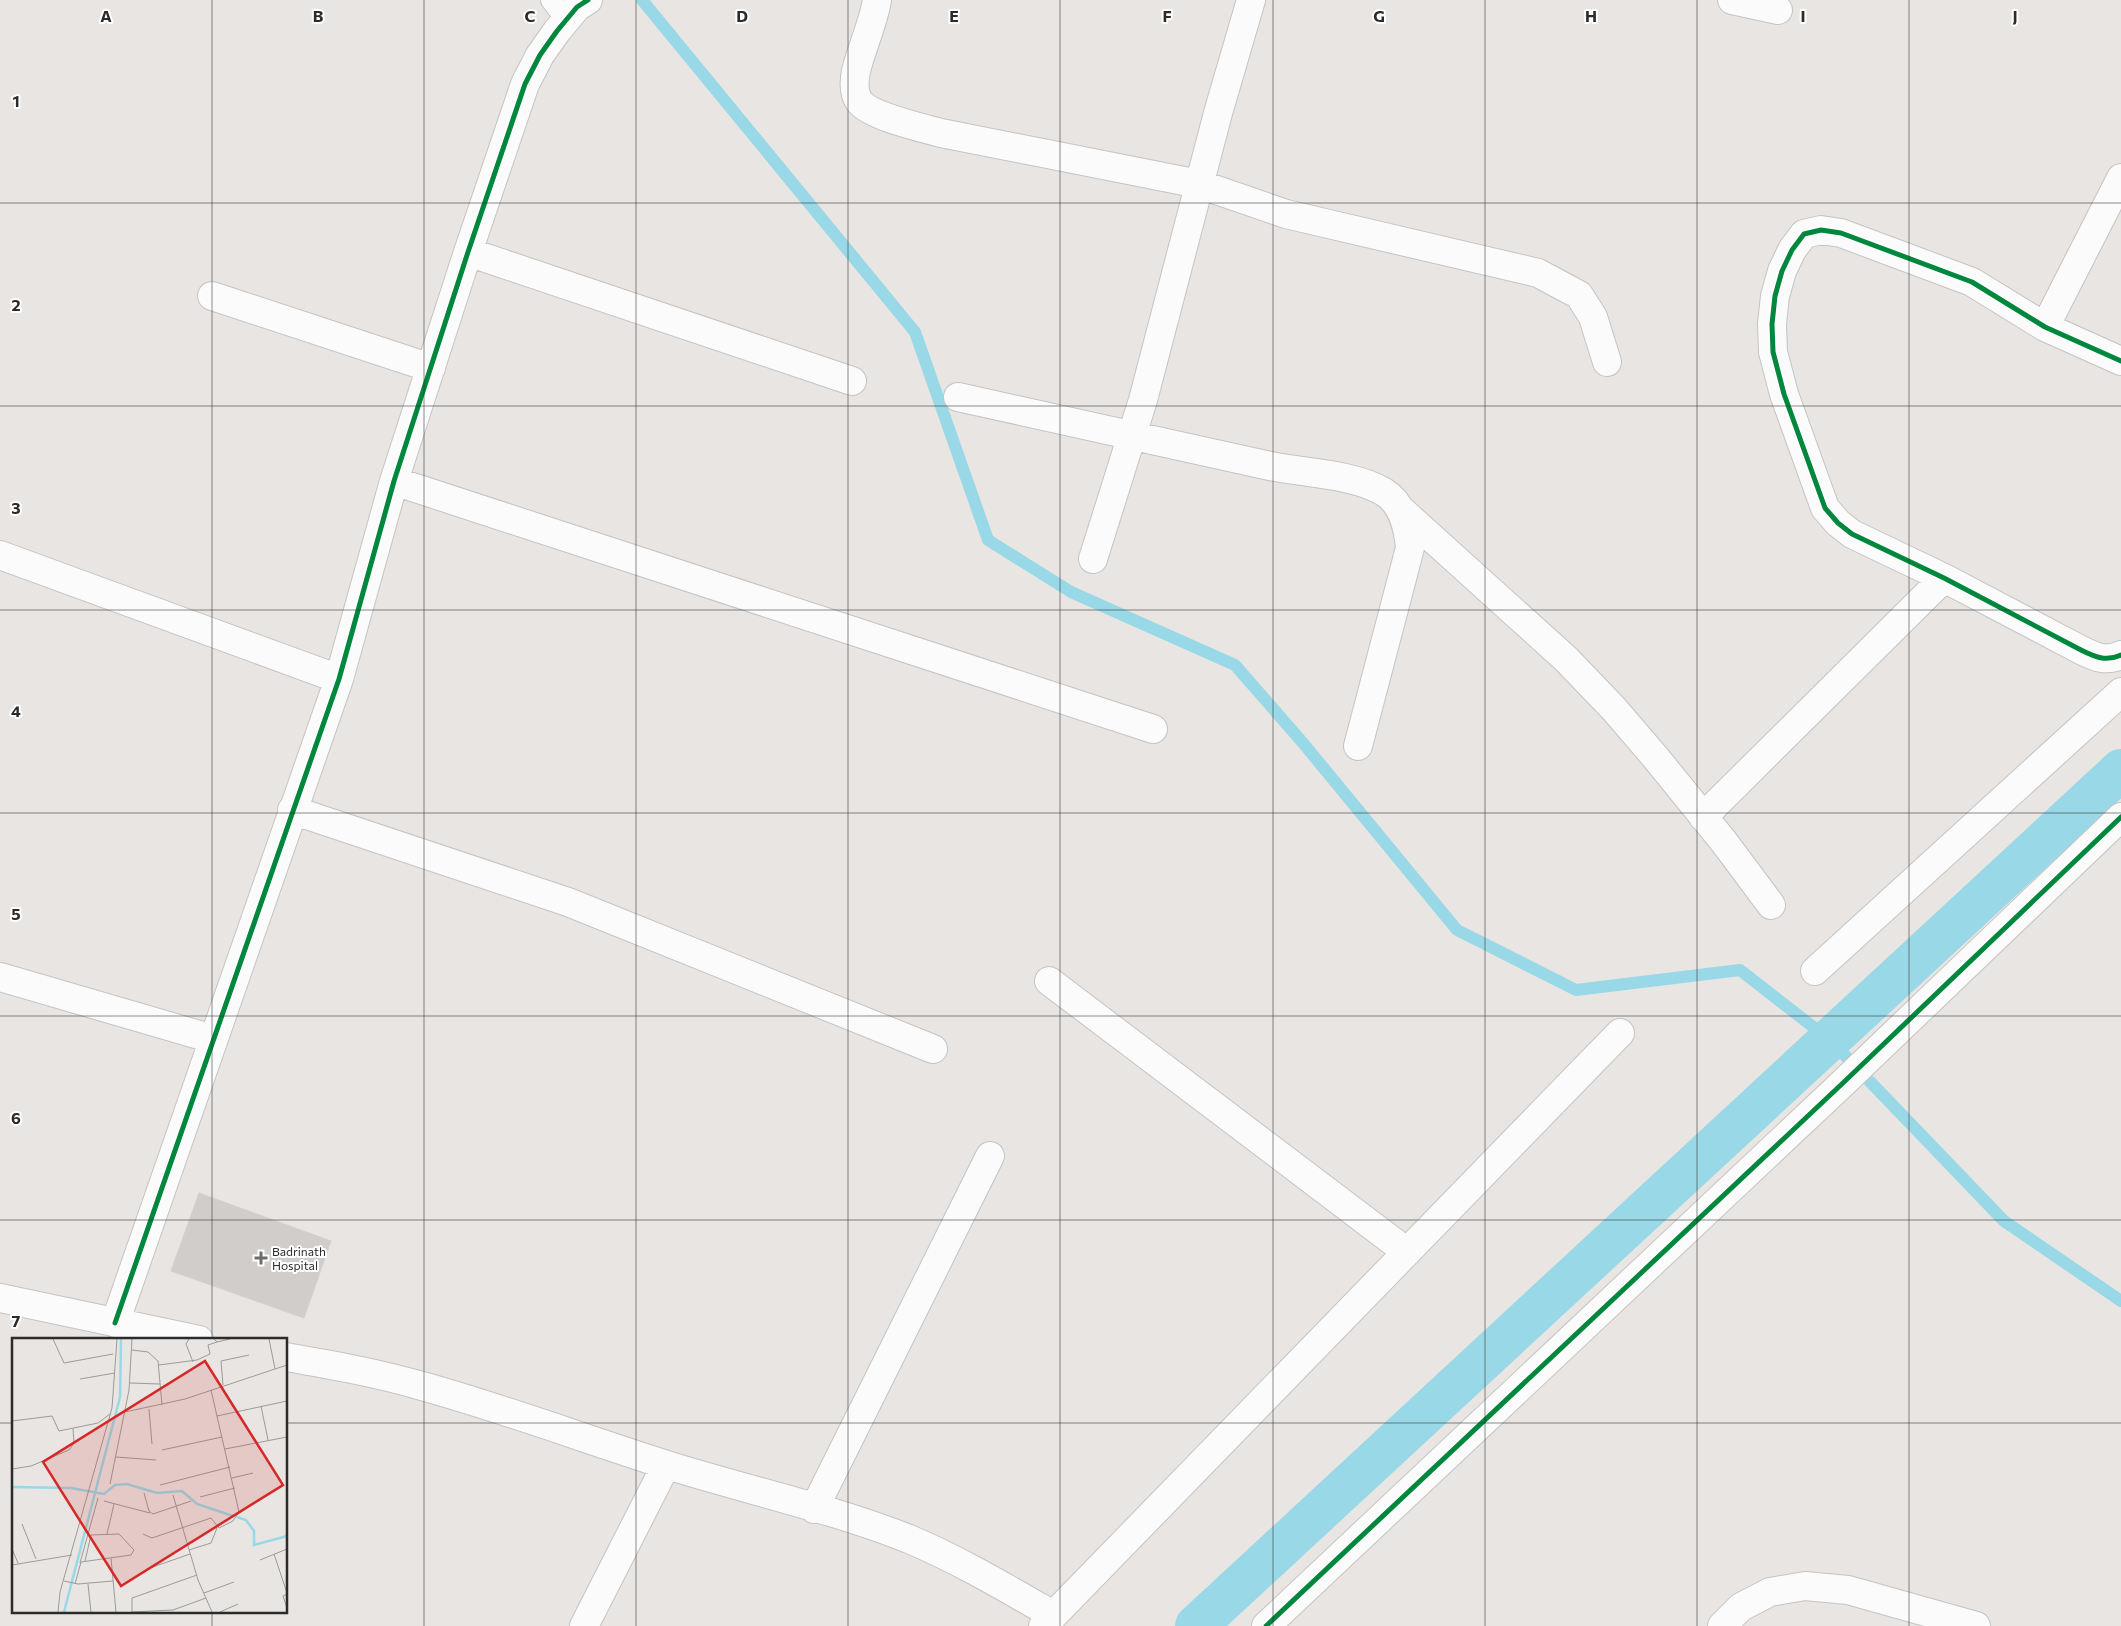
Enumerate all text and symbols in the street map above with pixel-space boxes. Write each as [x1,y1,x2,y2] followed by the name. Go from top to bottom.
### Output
[100,6,112,25] text: A
[313,6,324,25] text: B
[525,6,536,25] text: C
[736,6,748,25] text: D
[949,6,959,25] text: E
[1162,6,1172,25] text: F
[1373,6,1385,25] text: G
[1585,6,1597,25] text: H
[1800,6,1806,25] text: I
[2012,6,2018,25] text: J
[12,91,20,110] text: 1
[11,295,21,314] text: 2
[11,498,21,517] text: 3
[11,701,21,720] text: 4
[11,904,21,923] text: 5
[11,1108,21,1127] text: 6
[272,1244,326,1272] place label: Badrinath Hospital
[254,1251,268,1265] marker: Badrinath Hospital
[12,1311,21,1330] text: 7
[12,1338,288,1614] inset map

